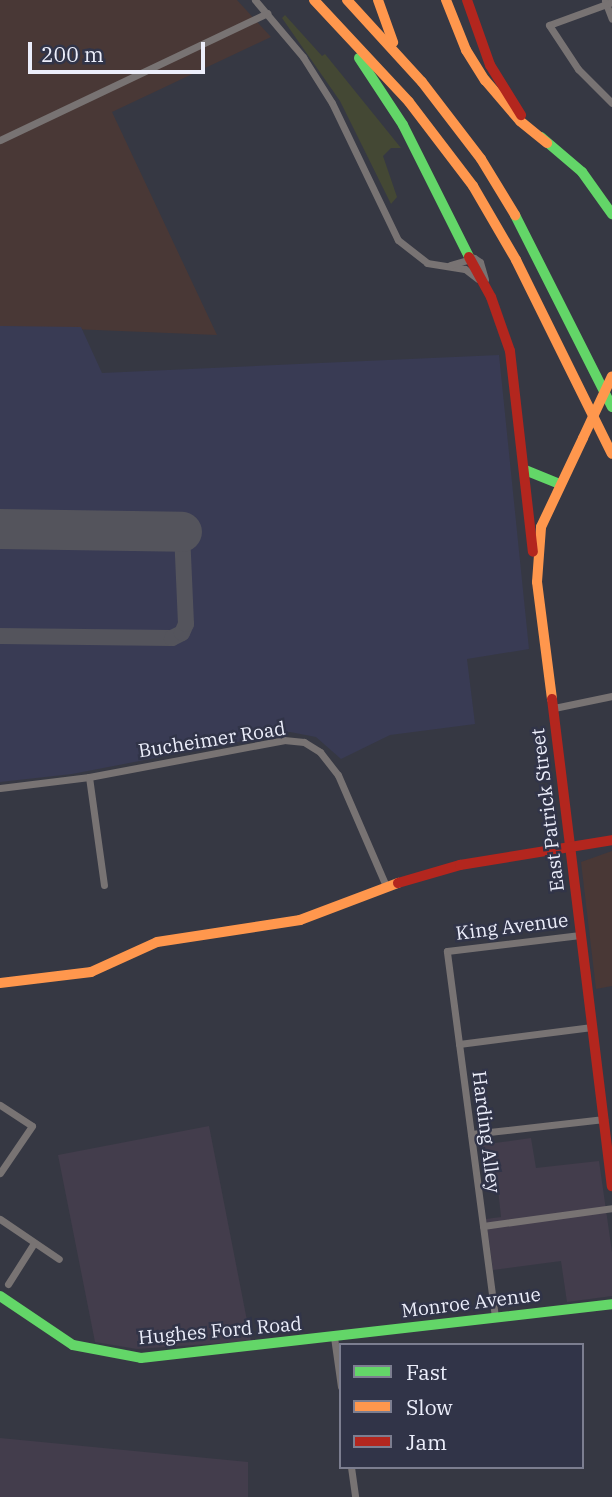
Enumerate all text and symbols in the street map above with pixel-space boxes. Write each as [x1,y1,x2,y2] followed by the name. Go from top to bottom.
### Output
[32,28,208,72] scale bar
[41,40,104,68] text: 200 m
[137,717,287,763] street label: Bucheimer Road
[527,727,569,893] street label: East Patrick Street
[454,909,570,945] street label: King Avenue
[467,1070,505,1194] street label: Harding Alley
[400,1283,542,1323] street label: Monroe Avenue
[137,1312,303,1350] street label: Hughes Ford Road
[339,1343,584,1469] legend
[406,1358,447,1386] text: Fast
[406,1393,453,1421] text: Slow
[406,1428,447,1456] text: Jam

